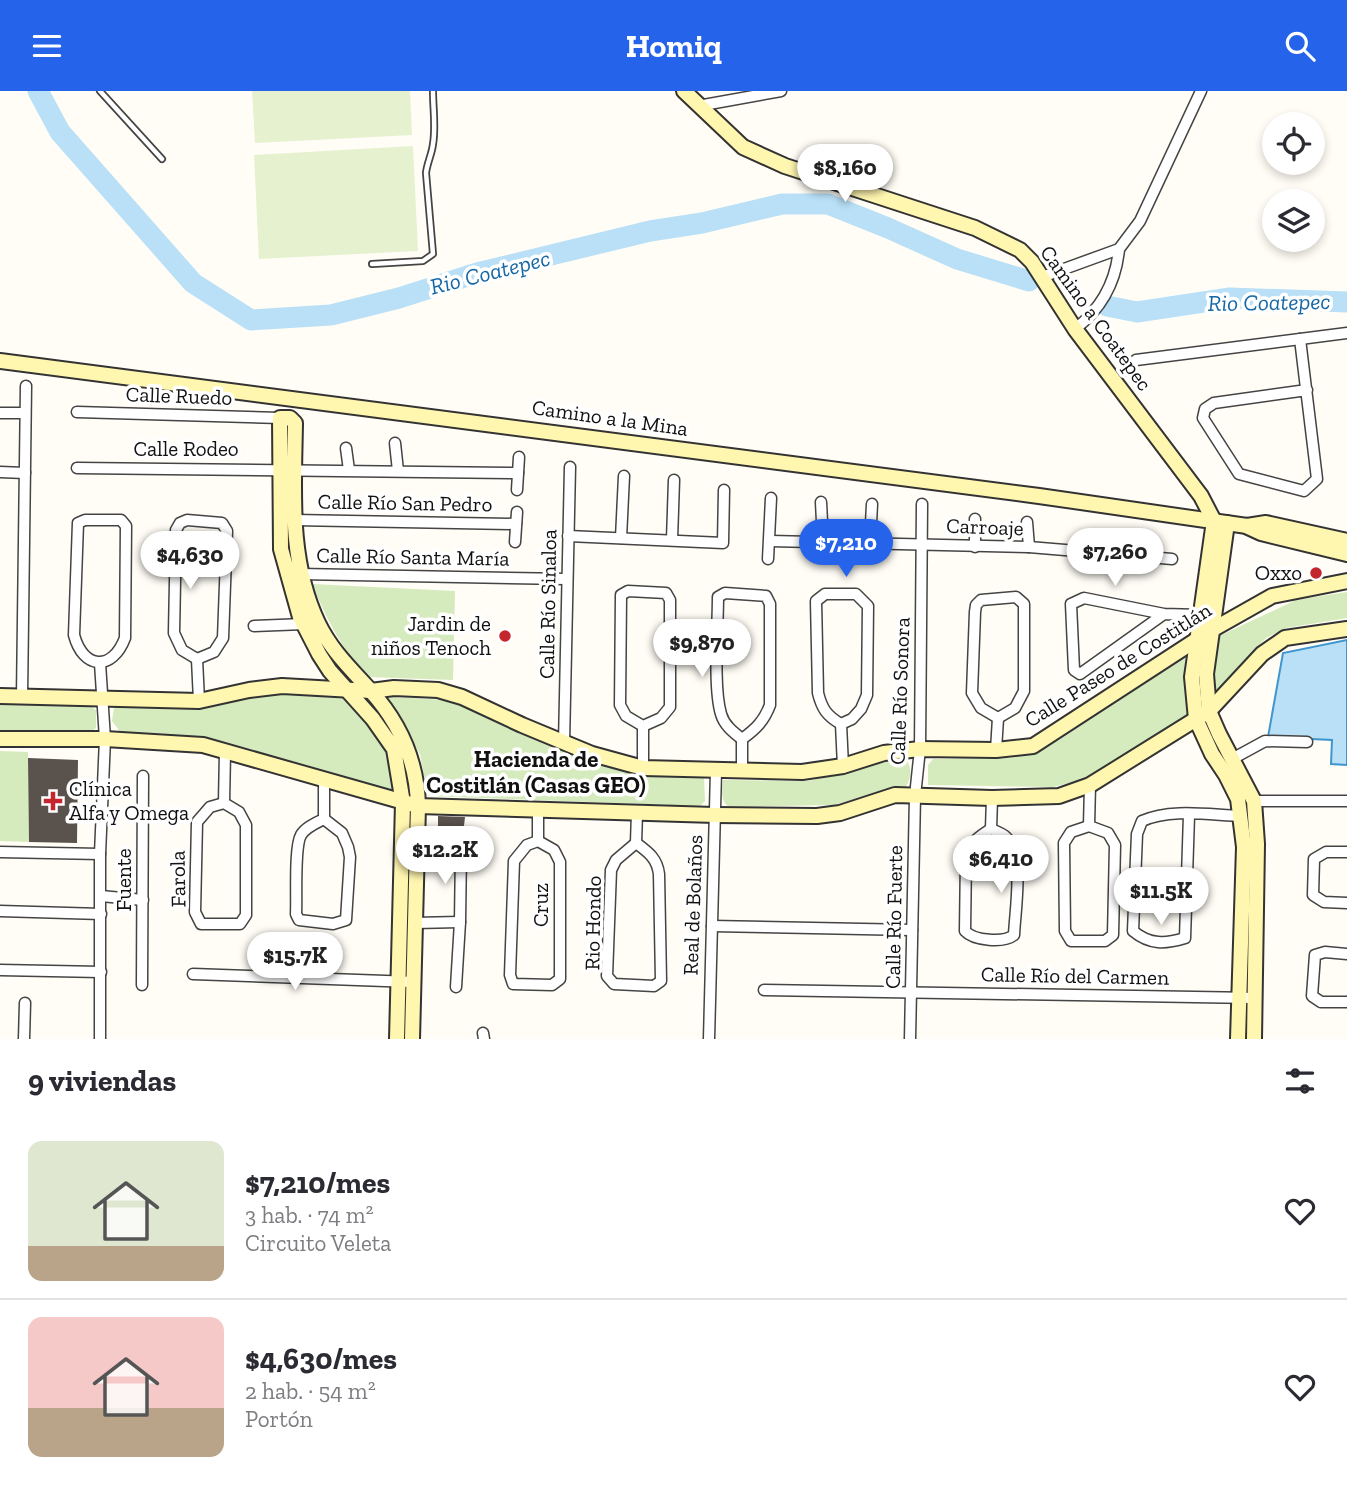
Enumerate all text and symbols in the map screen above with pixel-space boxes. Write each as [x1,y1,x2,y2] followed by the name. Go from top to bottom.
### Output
[28,27,66,65] icon: menu
[626,27,721,65] text: Homiq
[1281,27,1319,65] icon: search
[1262,112,1325,252] map controls
[1262,112,1325,175] button: locate
[788,145,902,204] pin: $8,160
[813,153,877,181] text: $8,160
[1262,189,1325,252] button: layers
[1035,240,1157,395] street label: Camino a Coatepec
[427,244,553,300] water label: Rio Coatepec
[1207,287,1331,317] water label: Rio Coatepec
[125,381,233,410] street label: Calle Ruedo
[530,394,690,441] street label: Camino a la Mina
[133,436,239,461] street label: Calle Rodeo
[317,488,493,517] street label: Calle Río San Pedro
[946,513,1024,541] street label: Carroaje
[789,519,903,579] pin: $7,210
[815,528,877,556] text: $7,210
[534,529,561,679] street label: Calle Río Sinaloa
[1058,529,1172,588] pin: $7,260
[133,531,247,591] pin: $4,630
[1083,537,1147,565] text: $7,260
[156,540,224,568] text: $4,630
[316,542,510,571] street label: Calle Río Santa María
[1255,560,1302,585] place label: Oxxo
[1308,565,1324,581] marker: Oxxo
[1020,597,1216,732] street label: Calle Paseo de Costitlán
[371,611,491,660] place label: Jardin de niños Tenoch
[884,617,915,765] street label: Calle Río Sonora
[645,619,759,679] pin: $9,870
[497,628,513,644] marker: Jardin de niños Tenoch
[669,628,735,656] text: $9,870
[426,745,646,799] district label: Hacienda de Costitlán (Casas GEO)
[69,776,189,825] place label: Clínica Alfa y Omega
[43,791,63,811] marker: Clínica Alfa y Omega
[388,827,502,886] pin: $12.2K
[678,834,707,976] street label: Real de Bolaños
[412,835,478,863] text: $12.2K
[944,835,1058,895] pin: $6,410
[969,844,1033,872] text: $6,410
[880,845,907,989] street label: Calle Río Fuerte
[111,848,136,912] street label: Fuente
[165,850,190,908] street label: Farola
[1104,867,1218,927] pin: $11.5K
[579,875,606,971] street label: Rio Hondo
[1130,876,1192,904] text: $11.5K
[528,883,553,927] street label: Cruz
[238,933,352,992] pin: $15.7K
[263,941,327,969] text: $15.7K
[981,961,1169,990] street label: Calle Río del Carmen
[1281,1062,1319,1100] icon: filters
[28,1063,176,1099] text: 9 viviendas
[245,1165,390,1201] text: $7,210/mes
[84,1169,168,1253] icon: home
[1281,1192,1319,1230] icon: heart
[245,1201,374,1229] text: 3 hab. · 74 m²
[245,1229,391,1257] text: Circuito Veleta
[245,1341,397,1377] text: $4,630/mes
[84,1345,168,1429] icon: home
[1281,1368,1319,1406] icon: heart
[245,1377,376,1405] text: 2 hab. · 54 m²
[245,1405,313,1433] text: Portón

